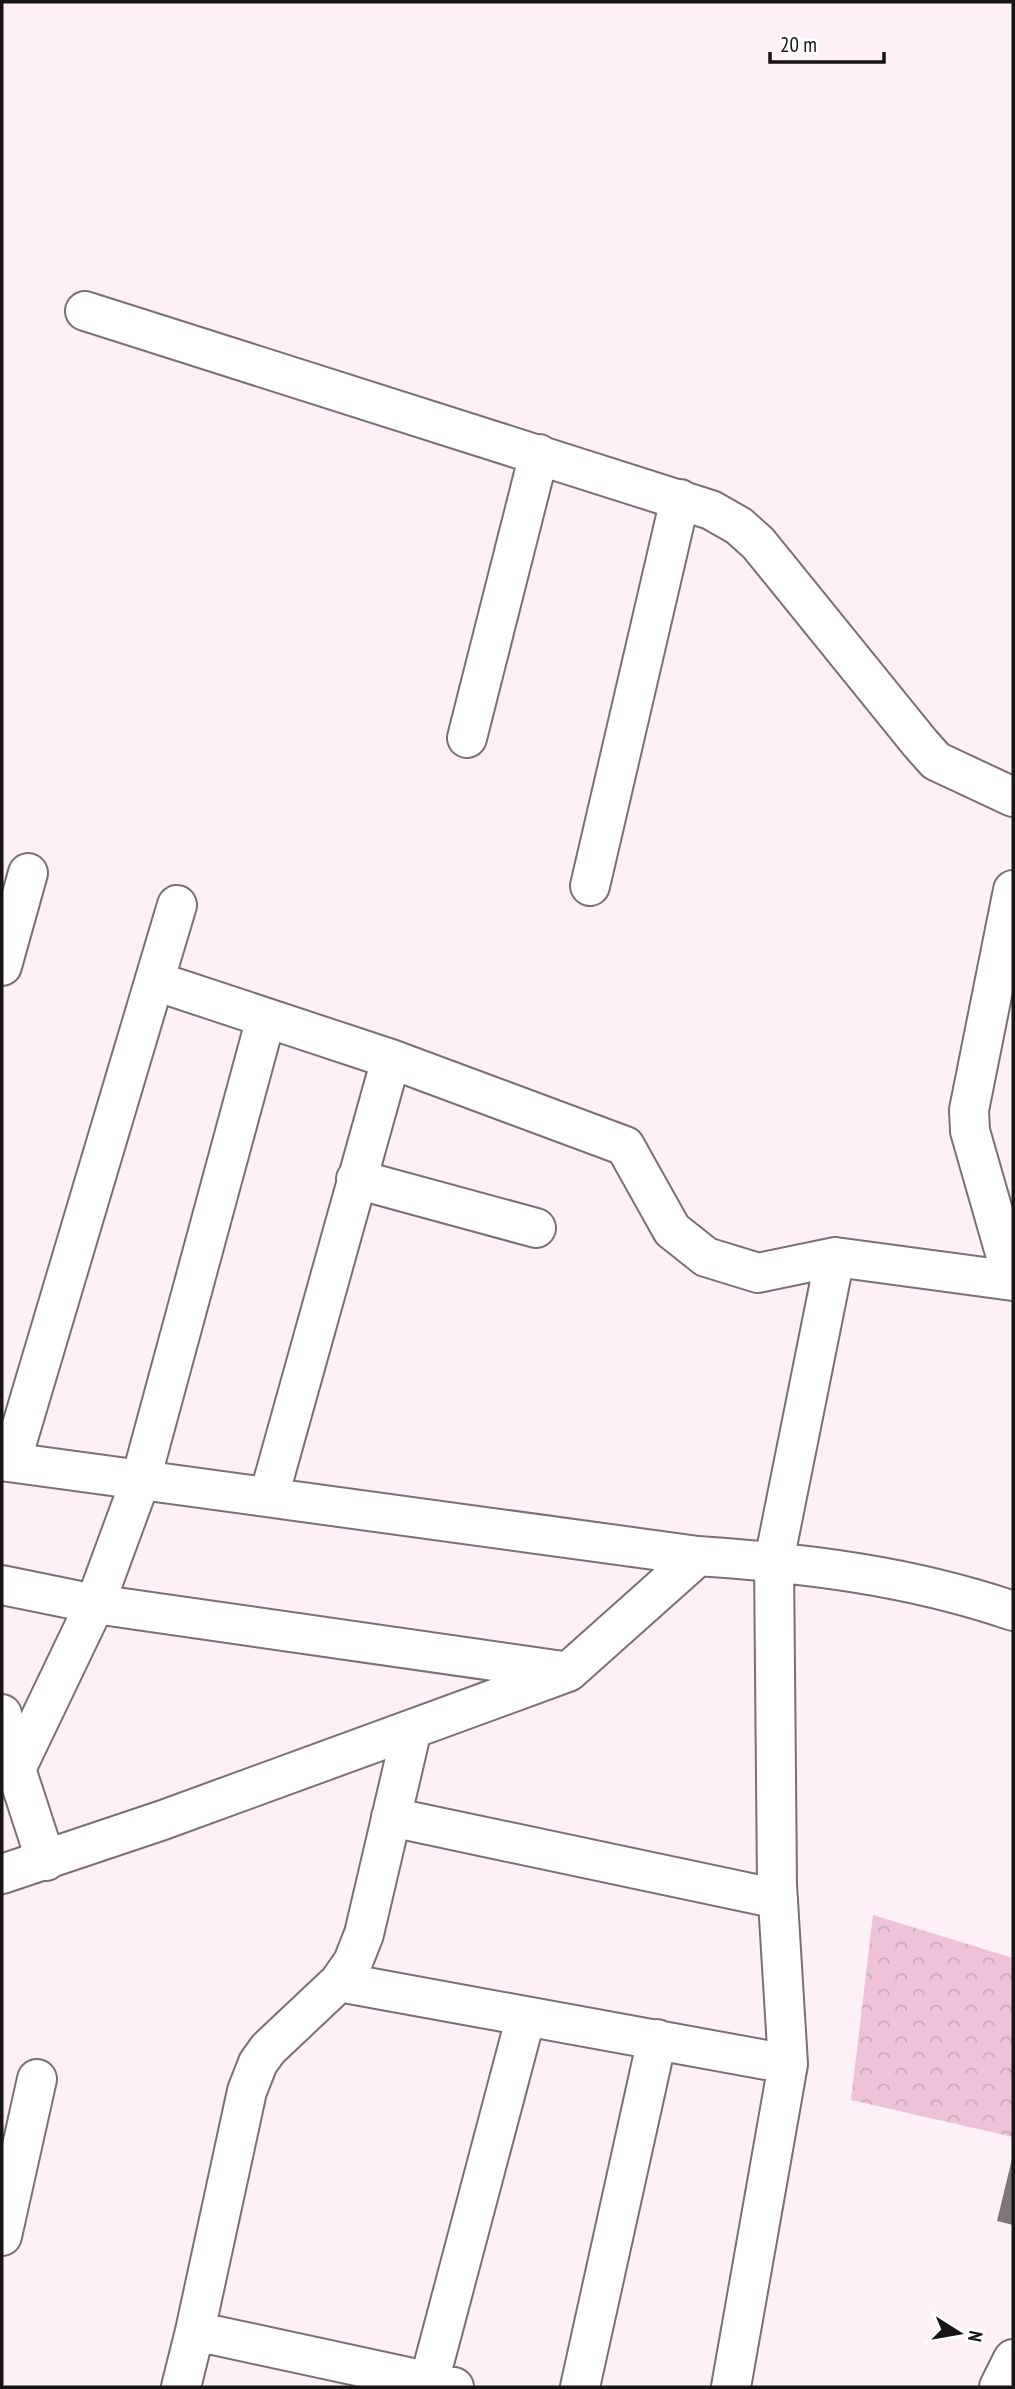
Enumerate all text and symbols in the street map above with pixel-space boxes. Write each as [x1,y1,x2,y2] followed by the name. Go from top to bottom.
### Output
[770,21,884,65] scale bar
[780,31,817,58] text: 20 m
[924,2298,994,2368] north arrow
[963,2329,988,2344] text: N

